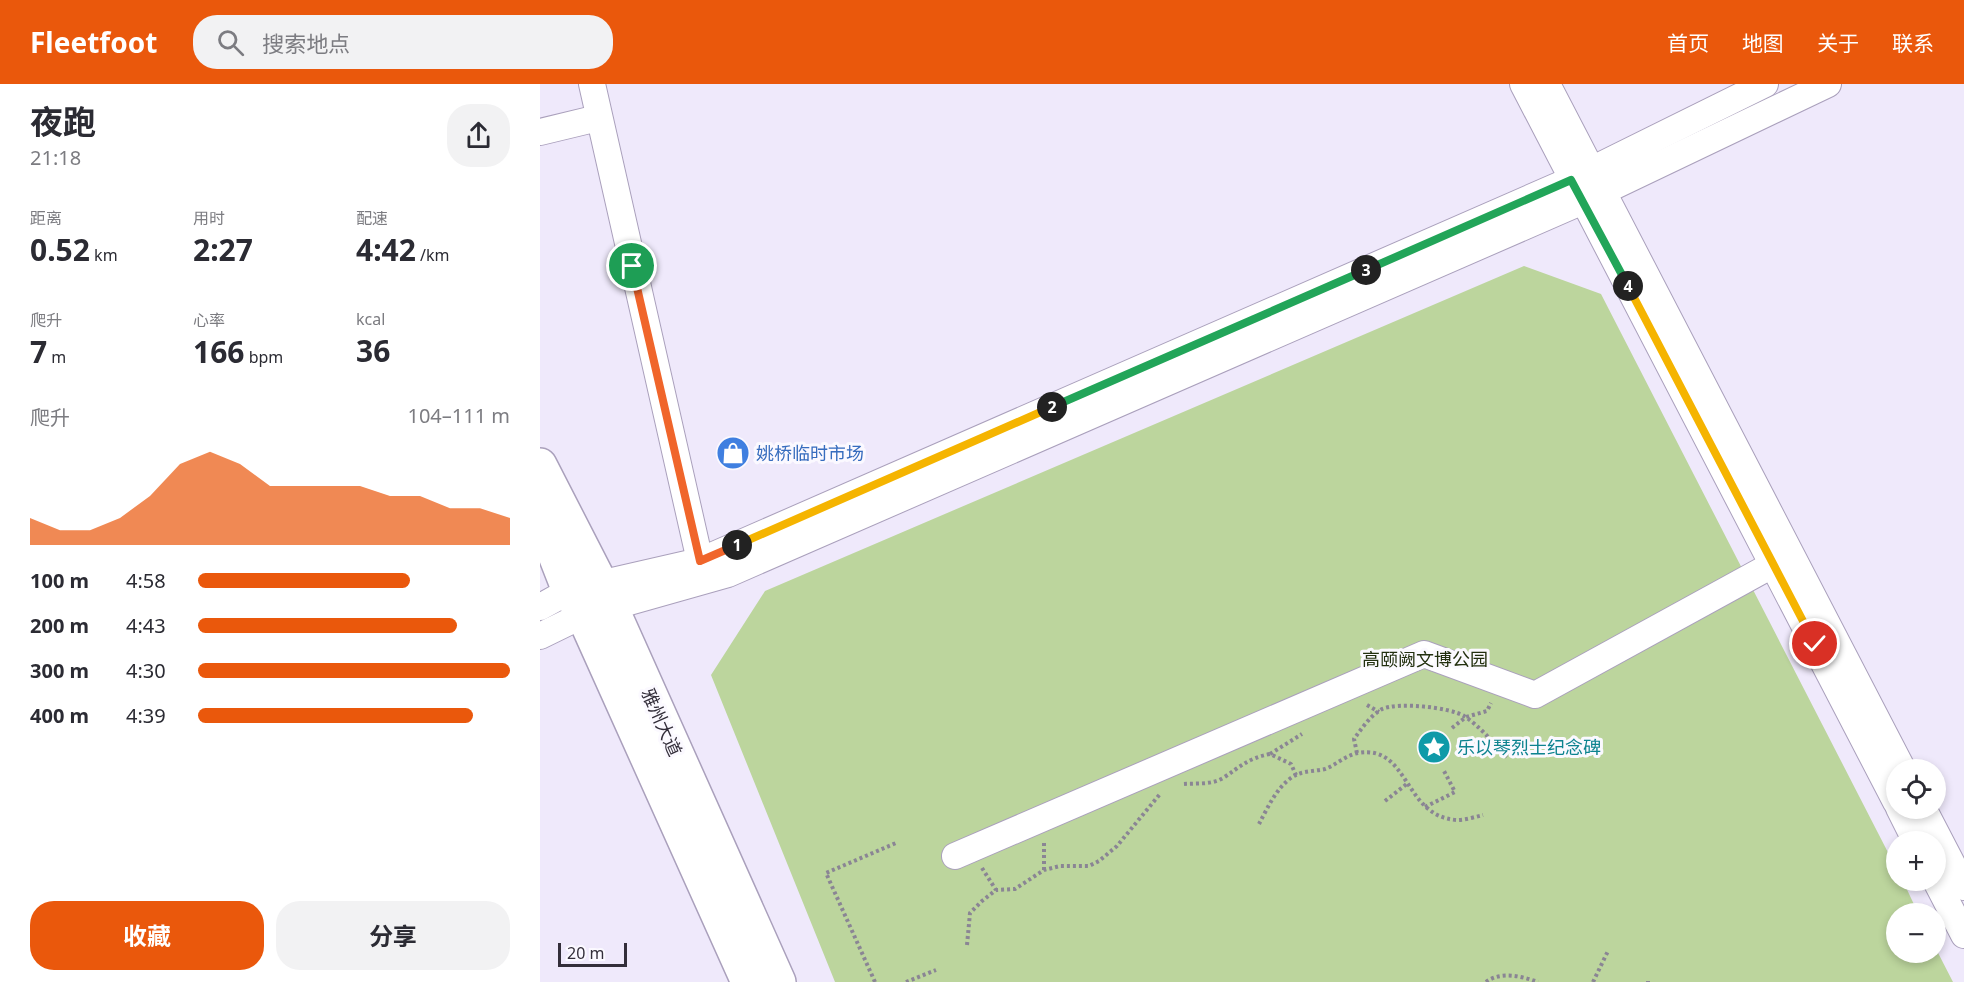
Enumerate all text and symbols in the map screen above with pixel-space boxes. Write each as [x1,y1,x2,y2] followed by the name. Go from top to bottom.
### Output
[193,15,613,69] search box
[30,23,157,61] text: Fleetfoot
[214,26,247,59] icon: search
[262,28,350,58] text: 搜索地点
[1667,29,1709,57] text: 首页
[1742,29,1784,57] text: 地图
[1817,29,1859,57] text: 关于
[1892,29,1934,57] text: 联系
[30,99,96,144] text: 夜跑
[447,104,510,167] button: share
[30,144,81,171] text: 21:18
[30,207,62,229] text: 距离
[193,207,225,229] text: 用时
[356,207,388,229] text: 配速
[30,229,90,270] text: 0.52
[193,229,253,270] text: 2:27
[356,229,416,270] text: 4:42
[606,240,657,291] pin
[90,244,118,266] text: km
[416,244,450,266] text: /km
[615,249,648,282] icon: arrive
[1351,255,1381,285] pin: 3
[1361,259,1371,281] text: 3
[1613,271,1643,301] pin: 4
[1623,275,1633,297] text: 4
[356,308,385,330] text: kcal
[30,309,62,331] text: 爬升
[193,309,225,331] text: 心率
[356,330,390,371] text: 36
[30,331,47,372] text: 7
[193,331,244,372] text: 166
[47,346,66,368] text: m
[244,346,283,368] text: bpm
[1037,392,1067,422] pin: 2
[1047,396,1057,418] text: 2
[407,402,510,429] text: 104–111 m
[30,404,70,431] text: 爬升
[715,435,751,471] shop icon: 姚桥临时市场
[756,441,864,465] place label: 姚桥临时市场
[722,530,752,560] pin: 1
[732,534,742,556] text: 1
[30,567,89,594] text: 100 m
[126,567,166,594] text: 4:58
[30,612,89,639] text: 200 m
[126,612,166,639] text: 4:43
[1789,618,1840,669] pin
[1798,627,1831,660] icon: check
[1362,647,1488,671] park label: 高颐阙文博公园
[30,657,89,684] text: 300 m
[126,657,166,684] text: 4:30
[636,684,688,760] street label: 雅州大道
[30,702,89,729] text: 400 m
[126,702,166,729] text: 4:39
[1416,729,1452,765] place icon: 乐以琴烈士纪念碑
[1457,735,1601,759] place label: 乐以琴烈士纪念碑
[1886,759,1946,963] map controls
[1886,759,1946,819] button: locate
[1886,831,1946,891] button: +
[30,901,264,970] button: 收藏
[276,901,510,970] button: 分享
[1886,903,1946,963] button: −
[558,940,627,968] scale bar
[567,942,604,964] text: 20 m

